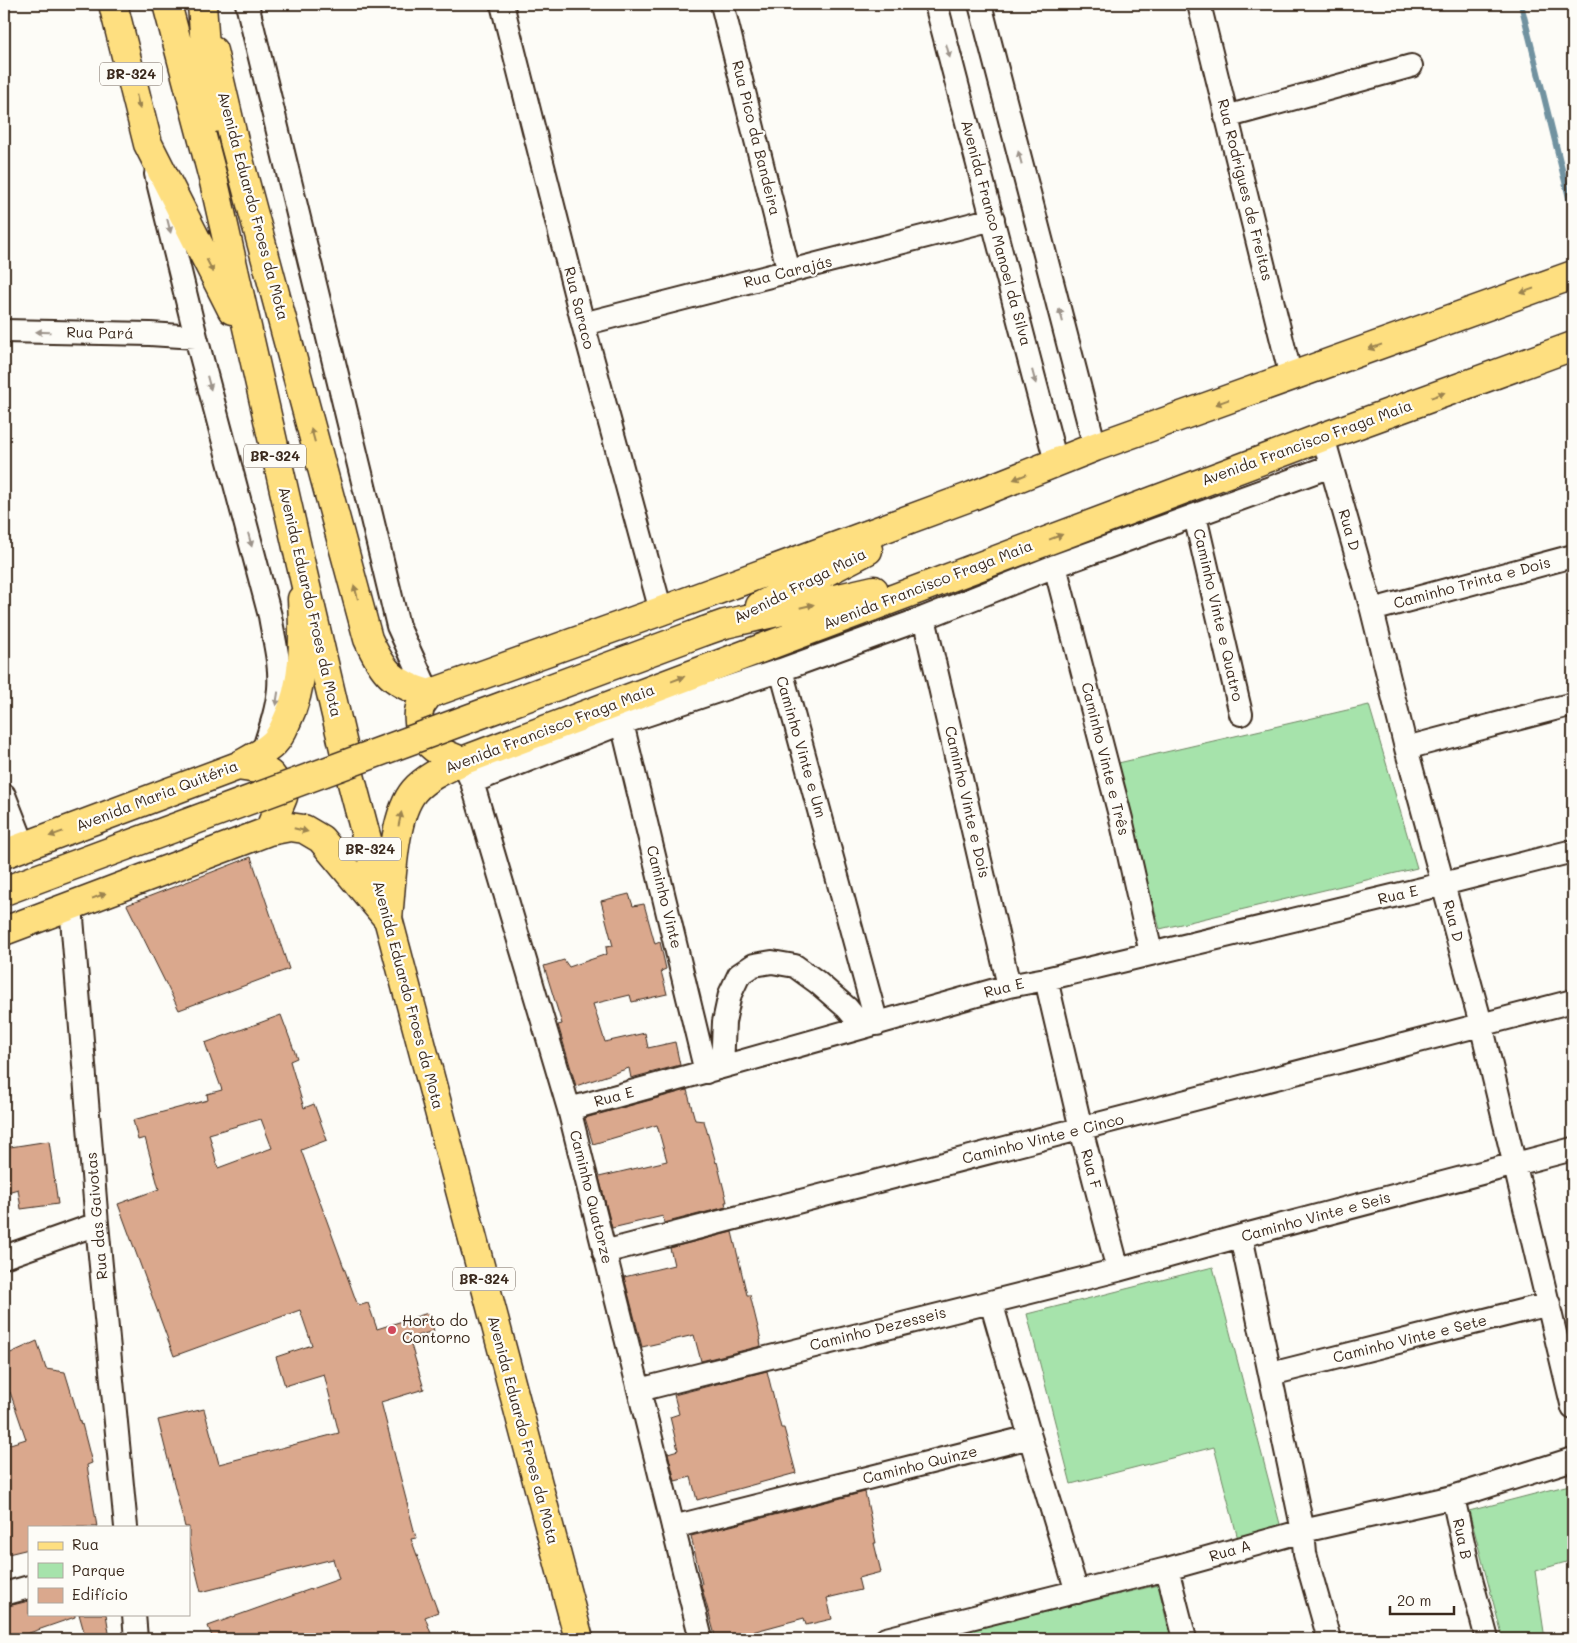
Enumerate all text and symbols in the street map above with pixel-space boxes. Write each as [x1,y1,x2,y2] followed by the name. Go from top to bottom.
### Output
[945,43,953,58] one-way arrow
[728,58,786,217] street label: Rua Pico da Bandeira
[100,62,162,86] road number: BR-324
[214,89,294,322] street label: Avenida Eduardo Froes da Mota
[134,94,142,109] one-way arrow
[1214,97,1278,283] street label: Rua Rodrigues de Freitas
[957,118,1037,348] street label: Avenida Franco Manoel da Silva
[1016,150,1024,165] one-way arrow
[165,218,173,233] one-way arrow
[741,250,834,292] street label: Rua Carajás
[206,259,214,273] one-way arrow
[560,264,600,351] street label: Rua Saraco
[1520,288,1535,295] one-way arrow
[1057,307,1065,322] one-way arrow
[66,321,134,343] street label: Rua Pará
[34,328,50,336] one-way arrow
[1367,344,1382,351] one-way arrow
[1030,370,1038,385] one-way arrow
[205,376,213,391] one-way arrow
[1431,391,1446,398] one-way arrow
[1199,395,1415,490] street label: Avenida Francisco Fraga Maia
[1214,399,1229,406] one-way arrow
[309,427,317,442] one-way arrow
[244,444,306,468] road number: BR-324
[1013,473,1027,481] one-way arrow
[275,485,347,719] street label: Avenida Eduardo Froes da Mota
[1335,507,1365,553] street label: Rua D
[1189,526,1249,703] street label: Caminho Vinte e Quatro
[246,533,254,548] one-way arrow
[1049,533,1064,540] one-way arrow
[820,535,1035,633] street label: Avenida Francisco Fraga Maia
[730,543,869,627] street label: Avenida Fraga Maia
[1391,551,1552,613] street label: Caminho Trinta e Dois
[351,584,359,599] one-way arrow
[799,602,814,610] one-way arrow
[772,674,832,820] street label: Caminho Vinte e Um
[671,675,686,683] one-way arrow
[442,679,657,777] street label: Avenida Francisco Fraga Maia
[1077,680,1135,837] street label: Caminho Vinte e Três
[273,692,281,708] one-way arrow
[941,724,995,880] street label: Caminho Vinte e Dois
[73,755,241,835] street label: Avenida Maria Quitéria
[397,811,405,827] one-way arrow
[294,826,309,834] one-way arrow
[48,831,63,838] one-way arrow
[339,838,401,861] road number: BR-324
[643,843,687,950] street label: Caminho Vinte
[369,878,449,1111] street label: Avenida Eduardo Froes da Mota
[1376,880,1420,908] street label: Rua E
[91,892,106,899] one-way arrow
[1439,898,1469,944] street label: Rua D
[982,972,1026,1002] street label: Rua E
[592,1081,636,1111] street label: Rua E
[960,1108,1126,1168] street label: Caminho Vinte e Cinco
[566,1128,618,1266] street label: Caminho Quatorze
[1077,1147,1107,1191] street label: Rua F
[80,1151,112,1281] street label: Rua das Gaivotas
[1239,1186,1393,1246] street label: Caminho Vinte e Seis
[453,1268,515,1290] road number: BR-324
[807,1301,948,1355] street label: Caminho Dezesseis
[1331,1309,1489,1367] street label: Caminho Vinte e Sete
[402,1310,470,1347] place label: Horto do Contorno
[484,1313,564,1546] street label: Avenida Eduardo Froes da Mota
[386,1324,398,1336] marker: Horto do Contorno
[860,1440,979,1488] street label: Caminho Quinze
[1449,1517,1477,1561] street label: Rua B
[28,1526,190,1616] legend
[72,1534,99,1554] text: Rua
[1207,1535,1253,1565] street label: Rua A
[72,1560,125,1580] text: Parque
[1390,1583,1453,1615] scale bar
[72,1584,128,1604] text: Edifício
[1397,1590,1431,1610] text: 20 m

